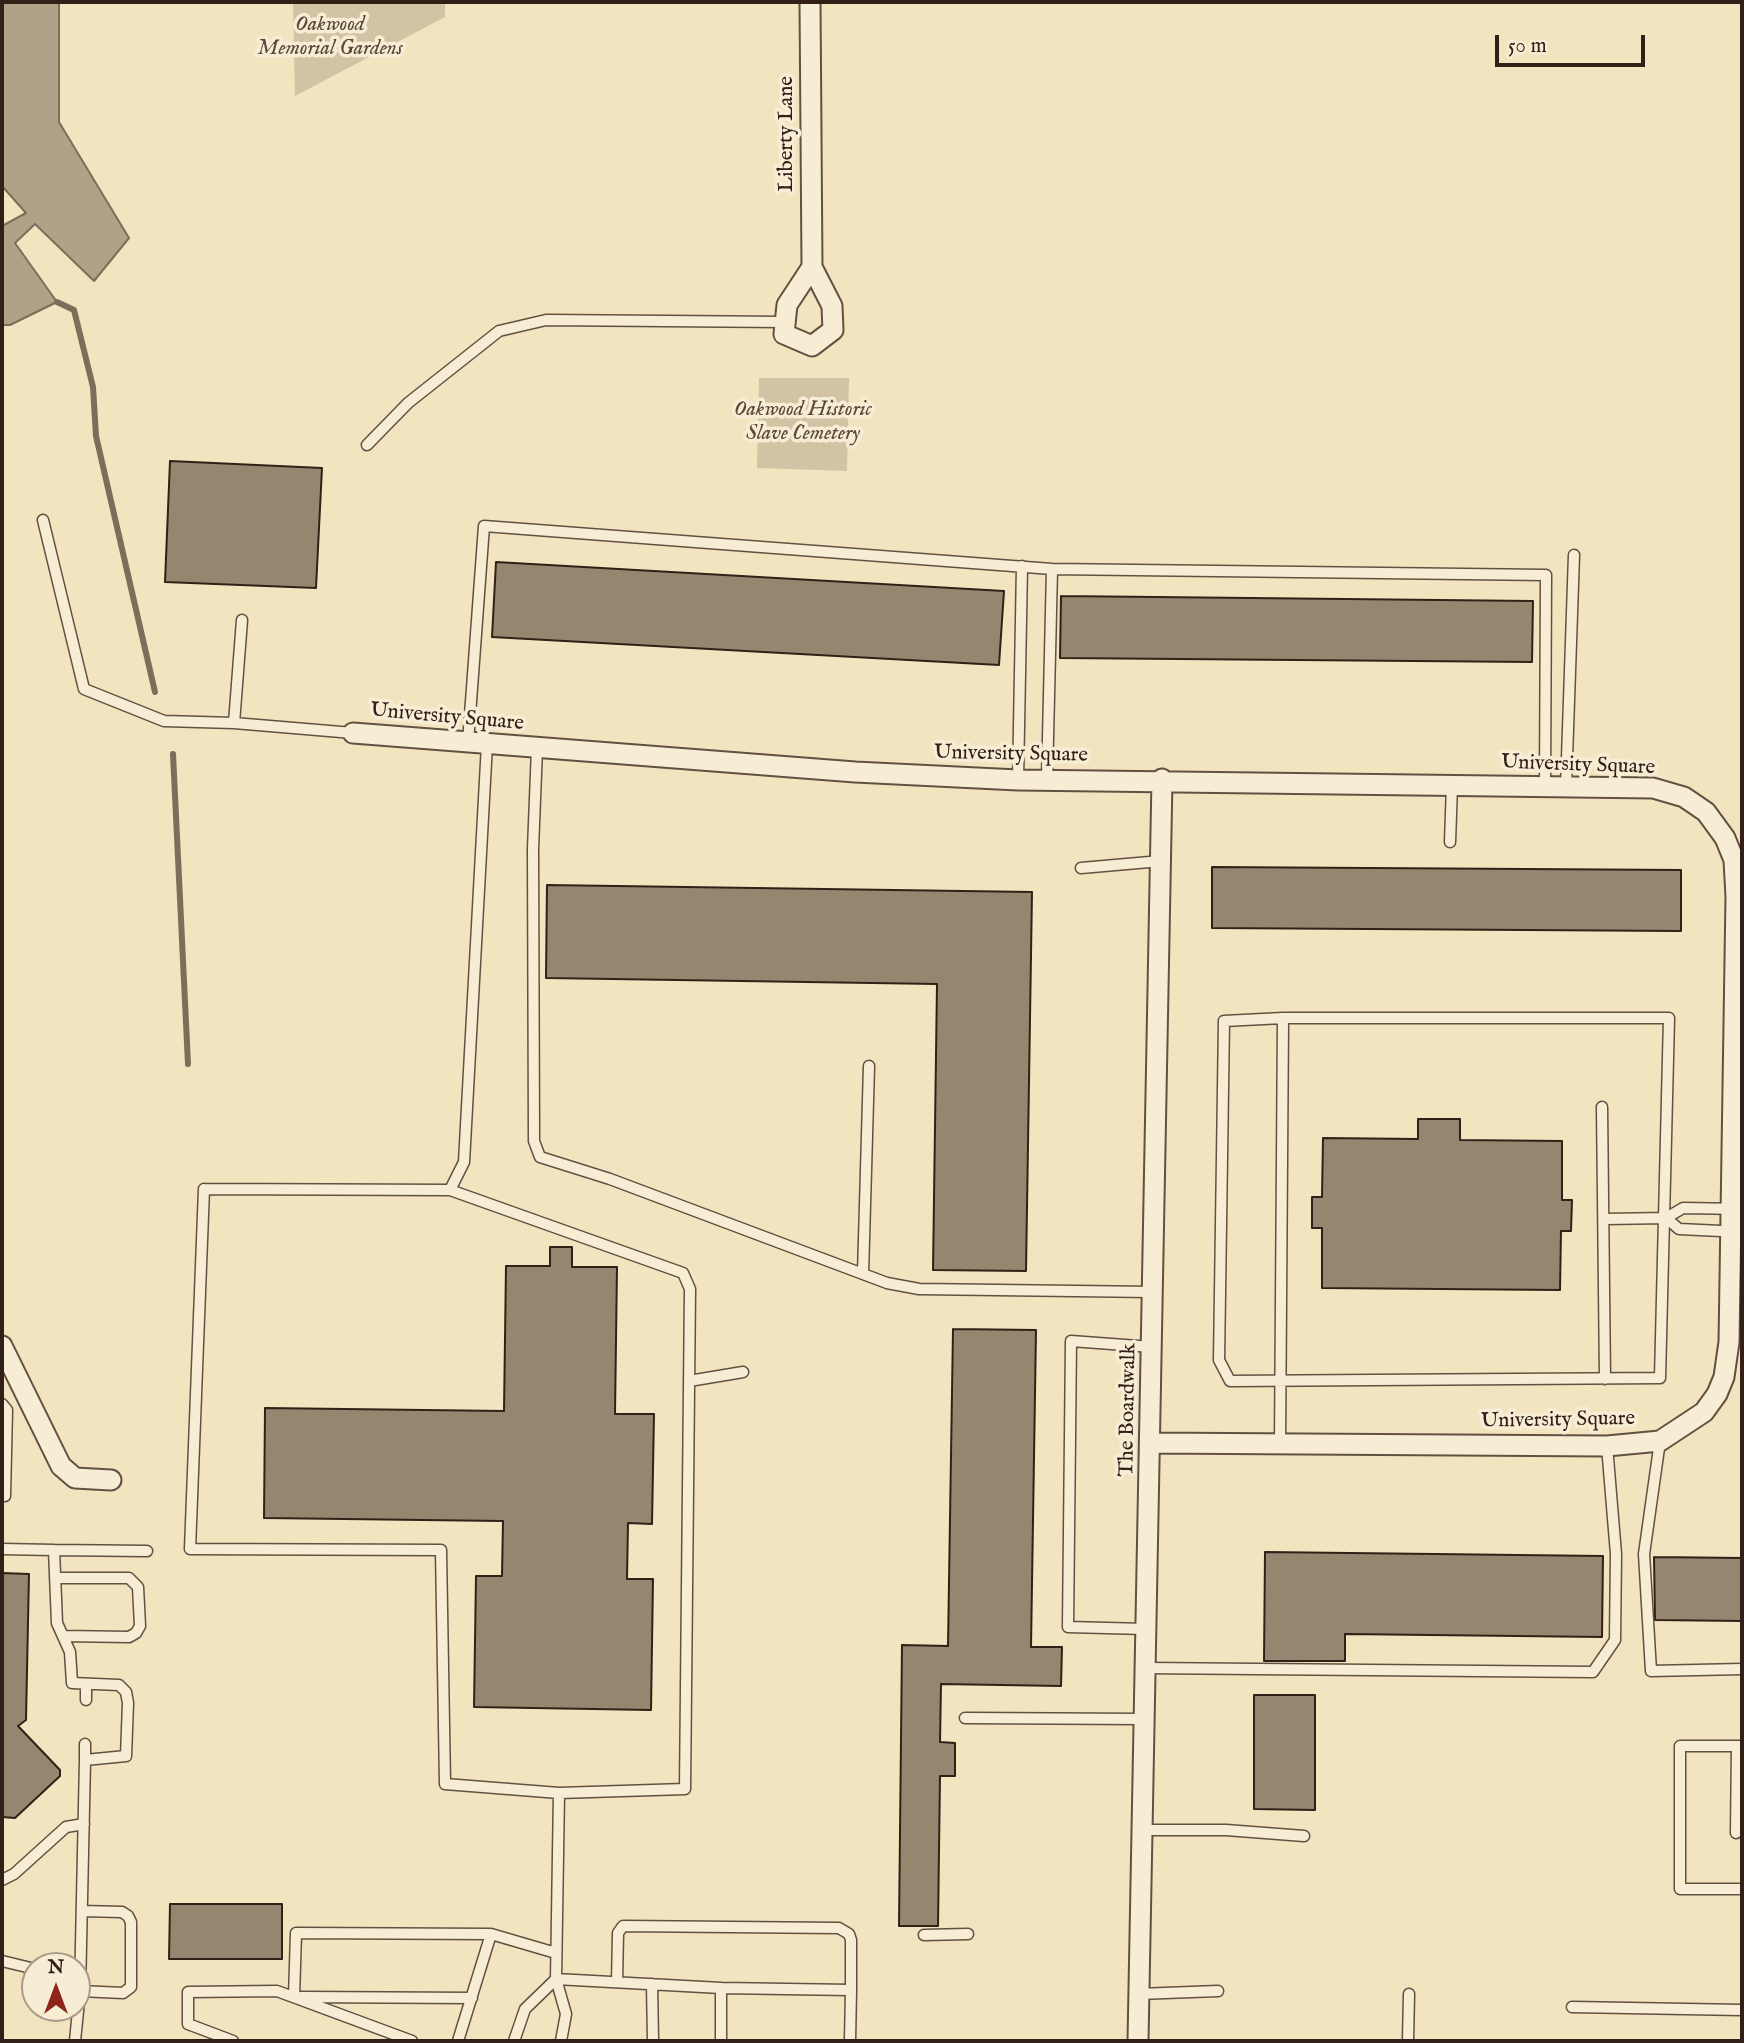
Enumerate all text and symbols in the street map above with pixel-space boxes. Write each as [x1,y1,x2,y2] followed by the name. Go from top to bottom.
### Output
[257,13,403,63] park label: Oakwood Memorial Gardens
[1499,21,1650,65] scale bar
[1508,33,1547,60] text: 50 m
[775,76,801,192] street label: Liberty Lane
[734,398,872,448] park label: Oakwood Historic Slave Cemetery
[369,699,525,737] street label: University Square
[934,741,1088,769] street label: University Square
[1501,751,1655,781] street label: University Square
[1115,1343,1143,1477] street label: The Boardwalk
[1481,1407,1635,1435] street label: University Square
[21,1952,91,2022] north arrow
[48,1956,64,1980] text: N

